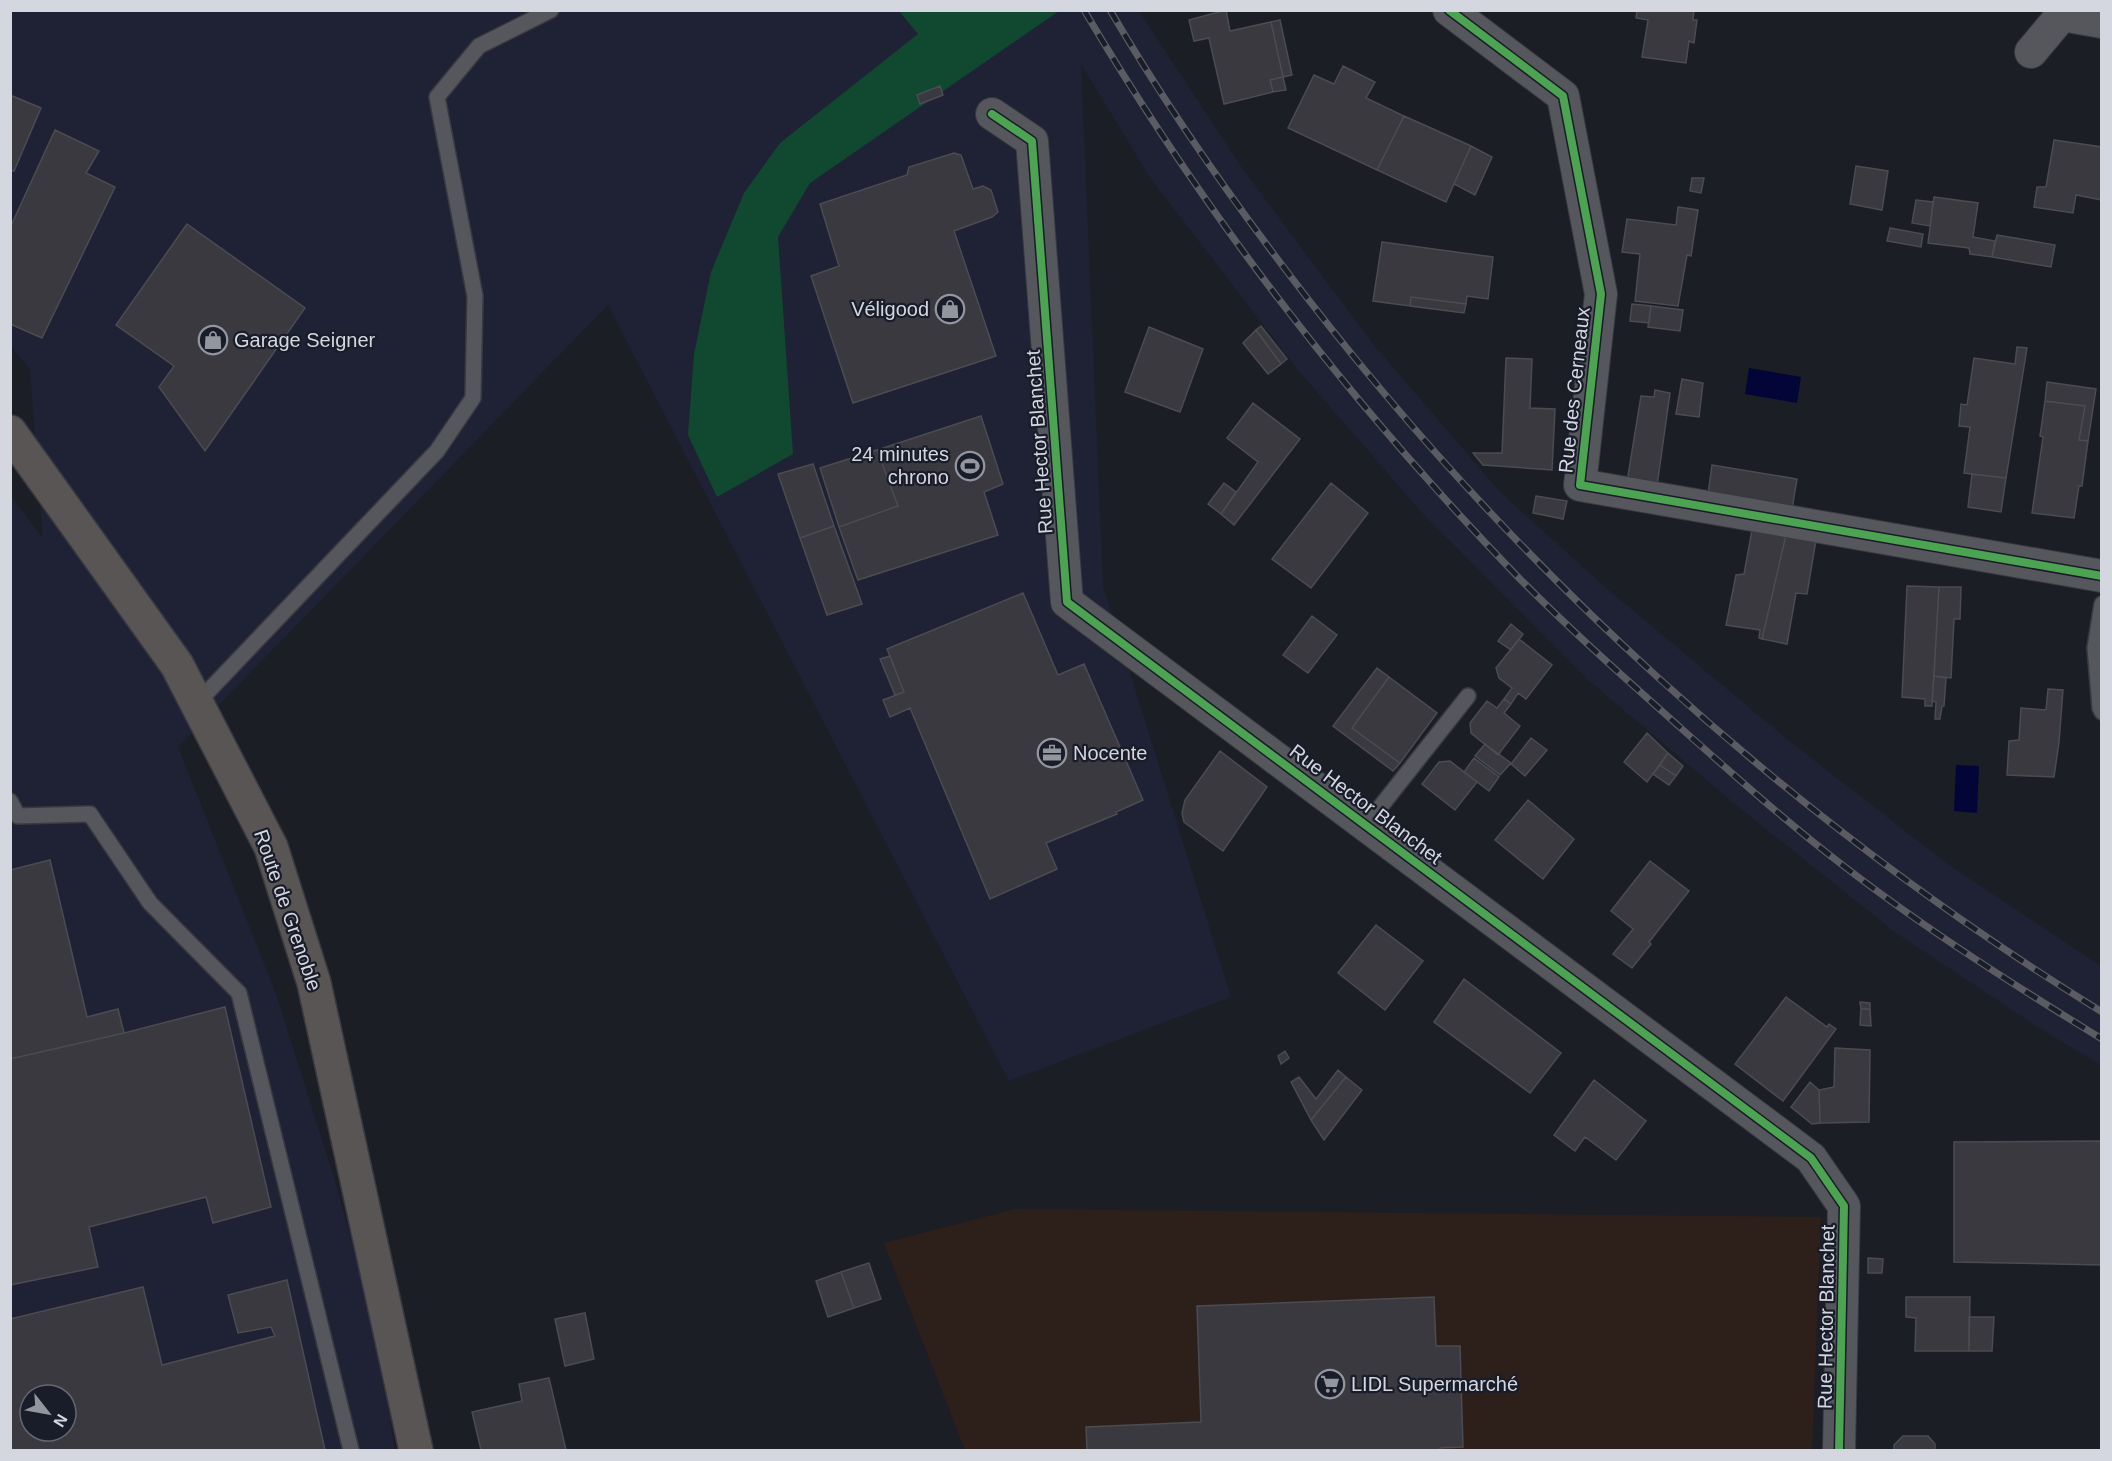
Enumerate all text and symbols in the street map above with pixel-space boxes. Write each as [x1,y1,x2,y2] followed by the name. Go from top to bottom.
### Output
[934,293,966,325] shop icon: Véligood
[851,298,929,320] place label: Véligood
[1554,306,1594,474] street label: Rue des Cerneaux
[197,324,229,356] shop icon: Garage Seigner
[234,329,376,351] place label: Garage Seigner
[1022,349,1056,535] street label: Rue Hector Blanchet
[851,443,949,488] place label: 24 minutes chrono
[954,450,986,482] sports icon: 24 minutes chrono
[1036,737,1068,769] office icon: Nocente
[1286,740,1447,869] street label: Rue Hector Blanchet
[1073,742,1148,764] place label: Nocente
[250,827,326,993] street label: Route de Grenoble
[1813,1224,1839,1409] street label: Rue Hector Blanchet
[1314,1368,1346,1400] supermarket icon: LIDL Supermarché
[1351,1373,1518,1395] place label: LIDL Supermarché
[18,1383,78,1443] north arrow
[50,1411,71,1430] text: N

